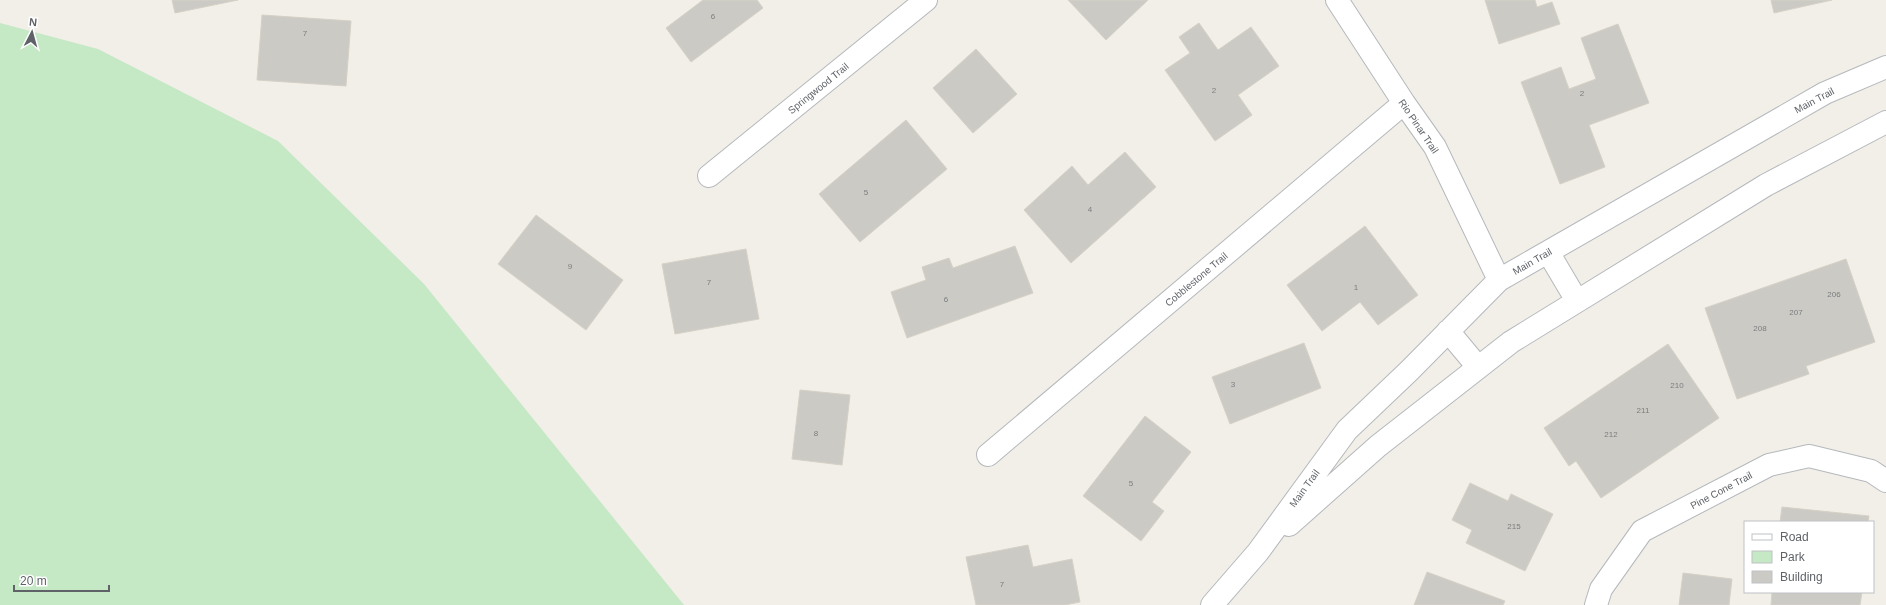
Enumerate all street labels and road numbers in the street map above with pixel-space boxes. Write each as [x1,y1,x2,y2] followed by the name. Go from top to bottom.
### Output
[786,61,851,116] street label: Springwood Trail
[1793,85,1836,115] street label: Main Trail
[1396,97,1441,155] street label: Rio Pinar Trail
[1511,246,1554,277] street label: Main Trail
[1163,250,1230,309] street label: Cobblestone Trail
[1287,468,1322,509] street label: Main Trail
[1688,470,1754,511] street label: Pine Cone Trail

